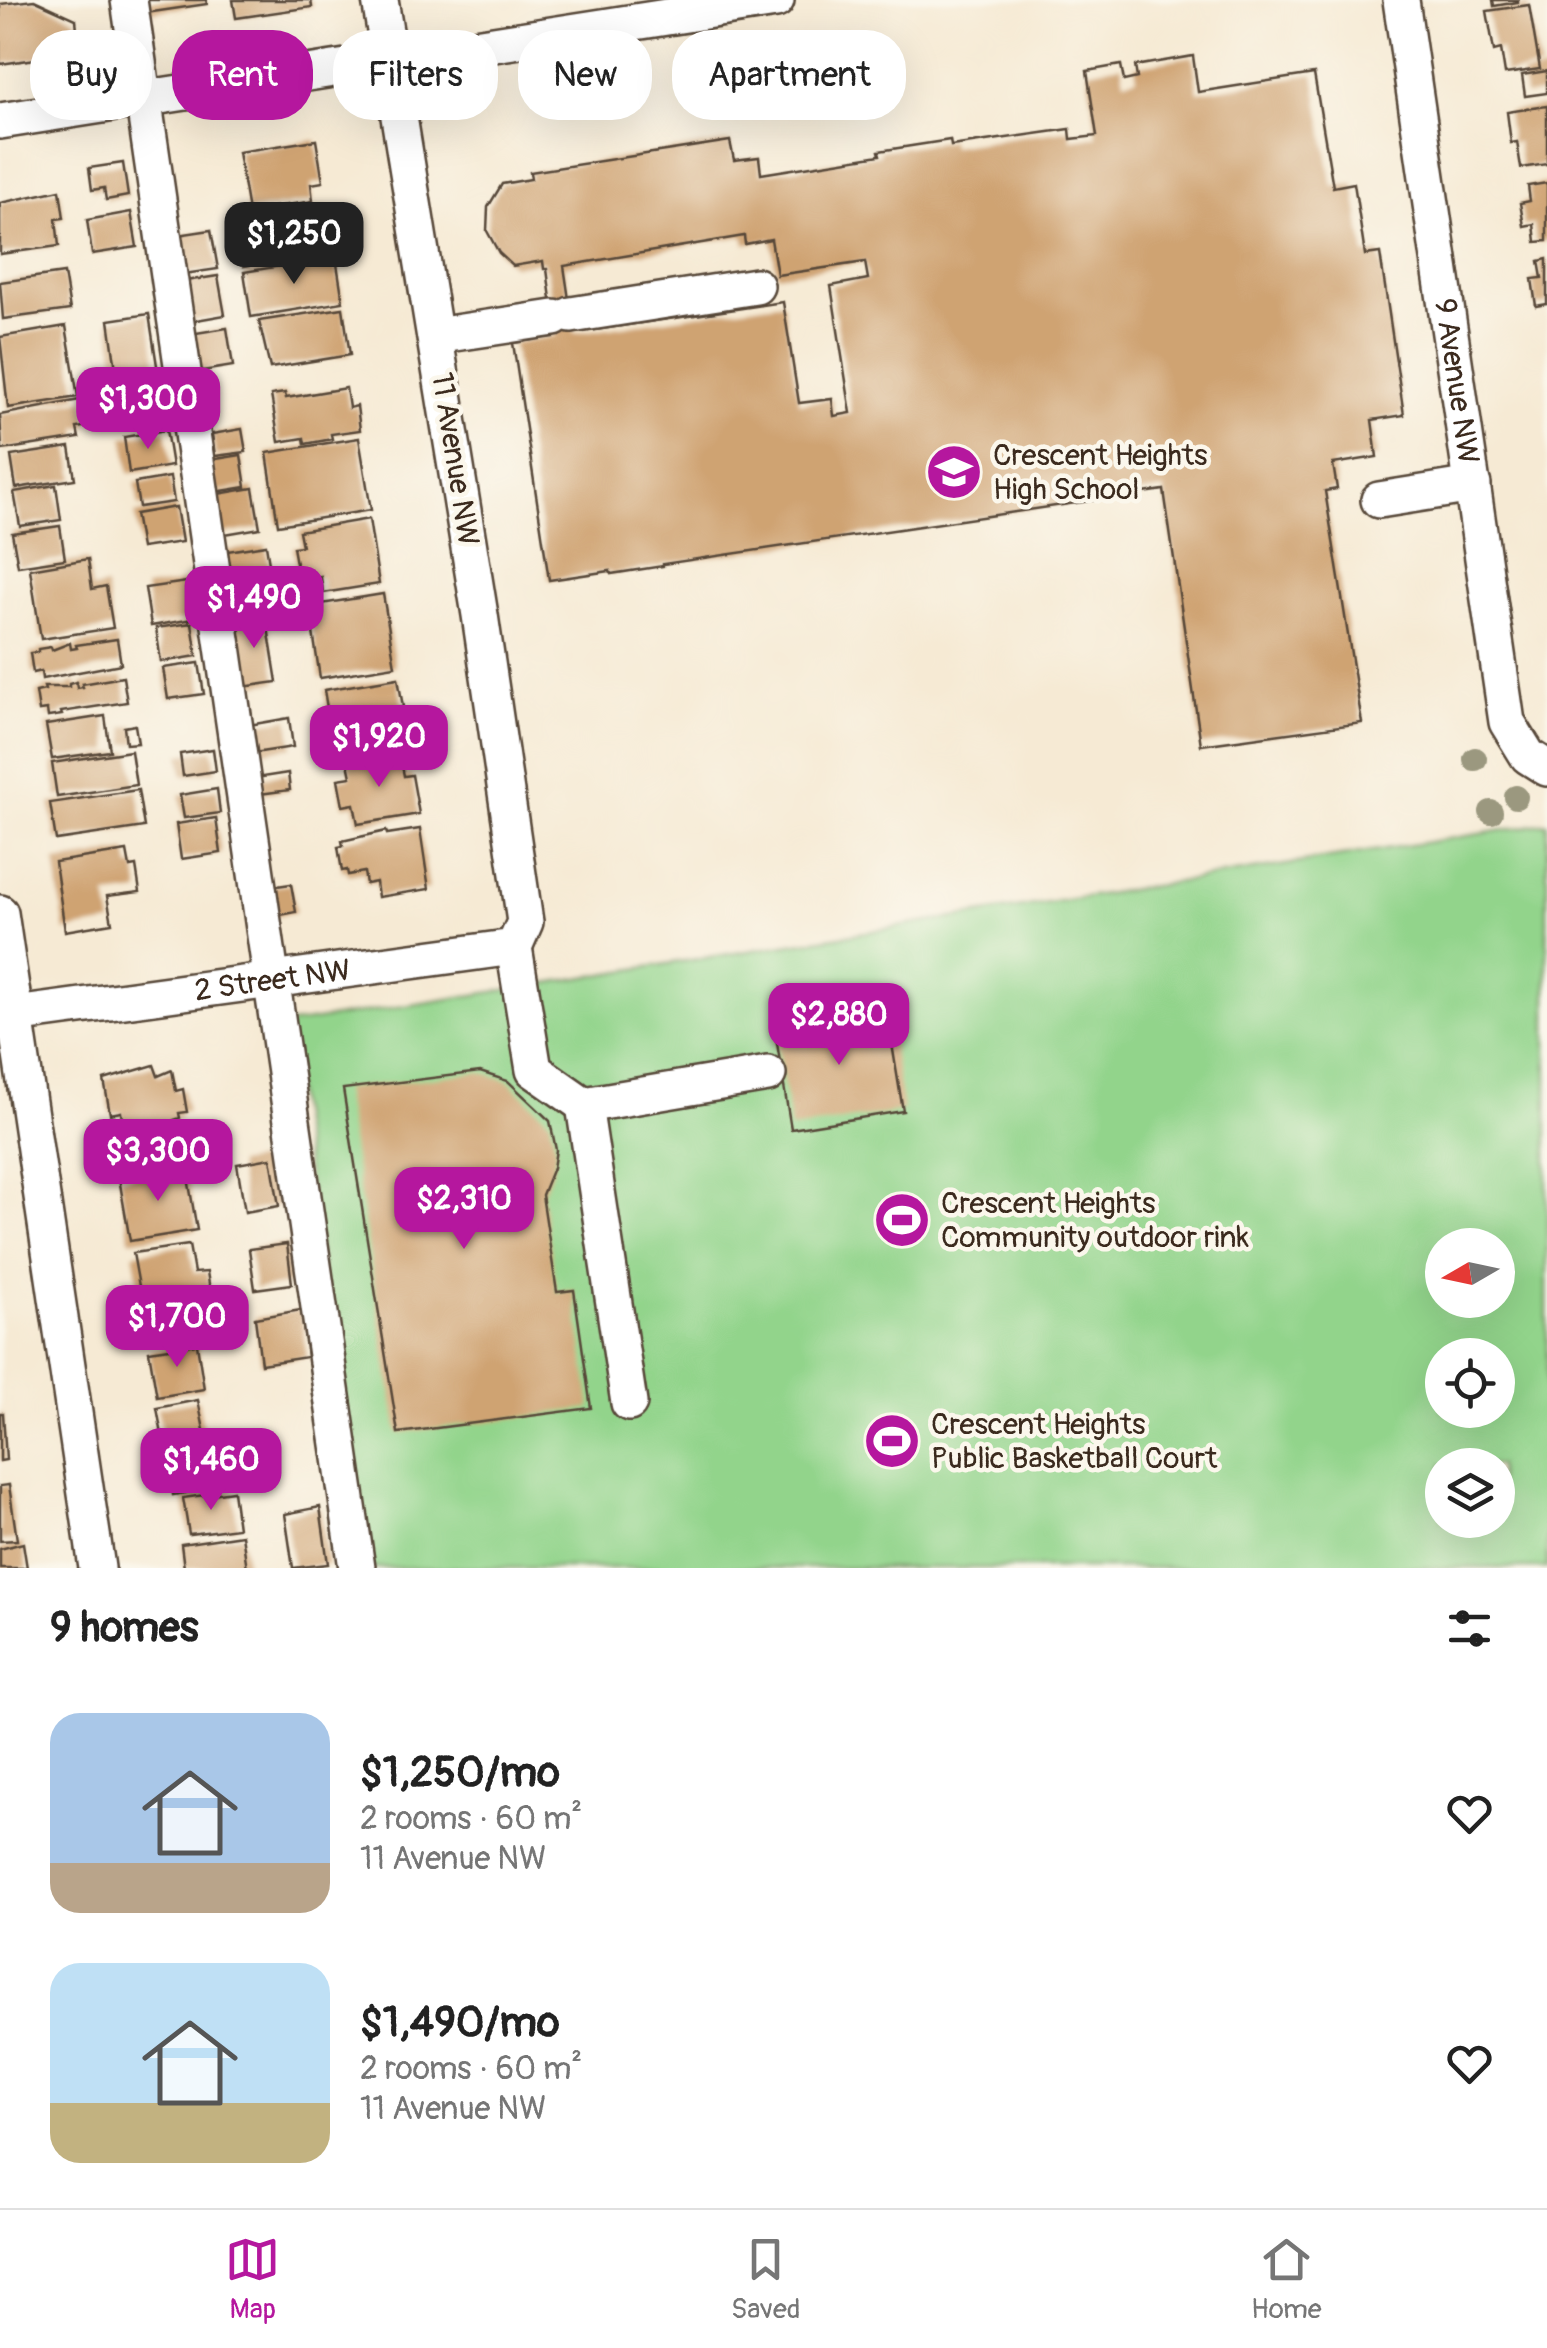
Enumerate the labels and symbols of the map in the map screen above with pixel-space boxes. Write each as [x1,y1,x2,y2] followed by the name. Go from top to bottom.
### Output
[213,202,375,287] pin: $1,250
[1427,296,1487,466] street label: 9 Avenue NW
[67,367,229,452] pin: $1,300
[423,370,487,548] street label: 11 Avenue NW
[993,437,1207,508] place label: Crescent Heights High School
[924,442,984,502] school or university icon: Crescent Heights High School
[173,566,335,651] pin: $1,490
[298,705,460,790] pin: $1,920
[192,951,353,1009] street label: 2 Street NW
[758,983,920,1068] pin: $2,880
[77,1119,239,1204] pin: $3,300
[383,1167,545,1252] pin: $2,310
[941,1185,1249,1256] place label: Crescent Heights Community outdoor rink
[872,1190,932,1250] sports icon: Crescent Heights Community outdoor rink
[1425,1228,1515,1318] north arrow
[96,1285,258,1370] pin: $1,700
[931,1406,1218,1477] place label: Crescent Heights Public Basketball Court
[862,1411,922,1471] sports icon: Crescent Heights Public Basketball Court
[130,1428,292,1513] pin: $1,460

